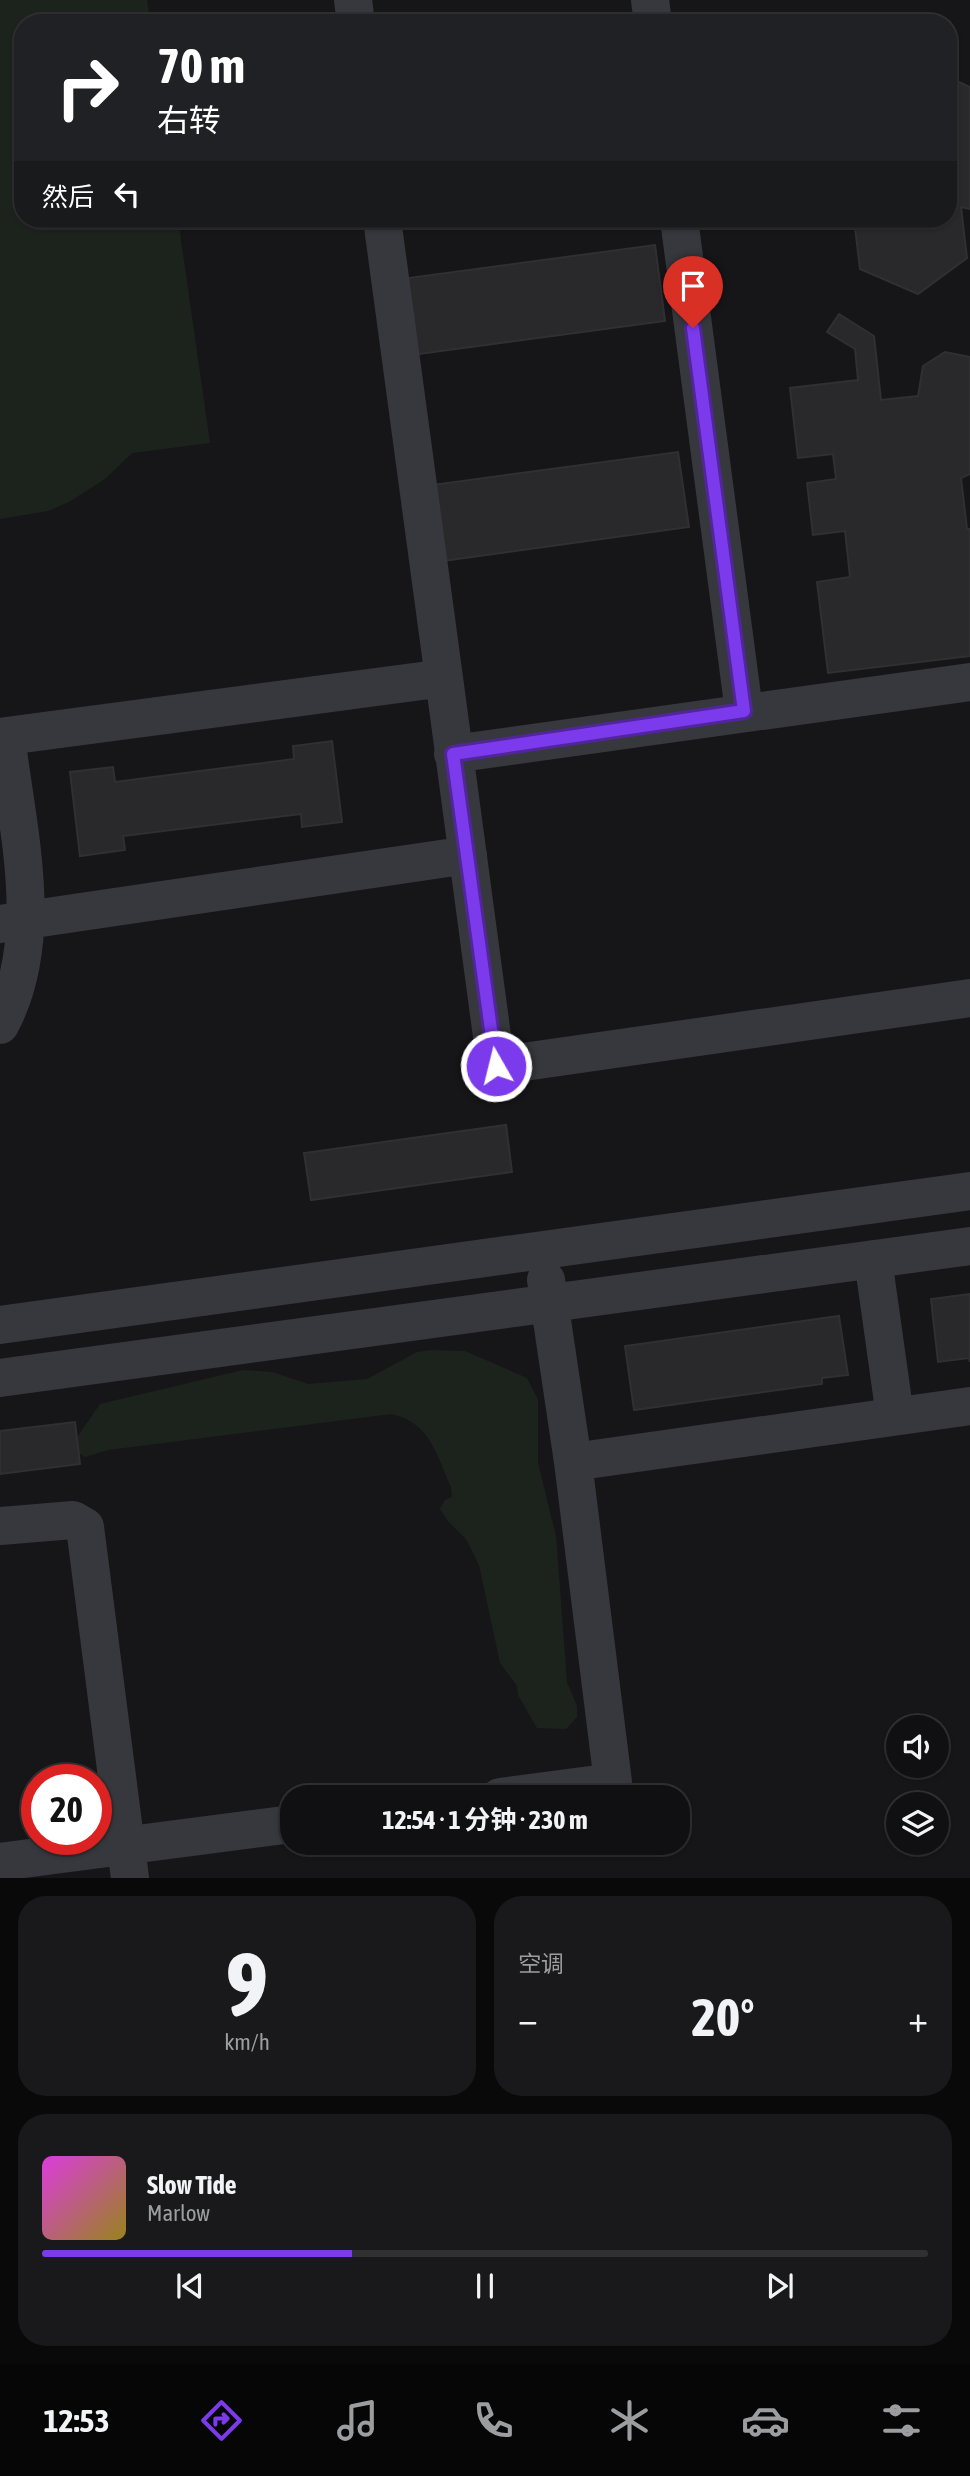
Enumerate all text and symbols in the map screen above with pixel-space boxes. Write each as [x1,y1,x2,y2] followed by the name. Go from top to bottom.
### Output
[157,37,245,93] text: 70 m
[42,42,133,133] icon: right
[157,102,221,139] text: 右转
[108,175,146,213] icon: left
[42,182,94,212] text: 然后
[663,256,723,328] pin
[674,267,712,305] icon: arrive
[459,1029,533,1103] position arrow
[886,1715,949,1855] map controls
[886,1715,949,1778] button: sound
[21,1764,112,1855] speed limit sign: 20
[886,1792,949,1855] button: layers
[382,1805,588,1835] text: 12:54 · 1 分钟 · 230 m
[226,1931,268,2035] text: 9
[518,1951,564,1977] text: 空调
[691,1987,755,2047] text: 20°
[518,1997,538,2040] text: −
[908,1997,928,2040] text: +
[224,2029,270,2055] text: km/h
[147,2170,237,2200] text: Slow Tide
[147,2200,210,2226] text: Marlow
[171,2267,209,2305] icon: previous
[466,2267,504,2305] icon: pause
[761,2267,799,2305] icon: next
[197,2396,246,2445] icon: directions
[333,2396,382,2445] icon: music
[469,2396,518,2445] icon: phone
[605,2396,654,2445] icon: climate
[741,2396,790,2445] icon: car
[877,2396,926,2445] icon: filters
[44,2402,109,2439] text: 12:53

